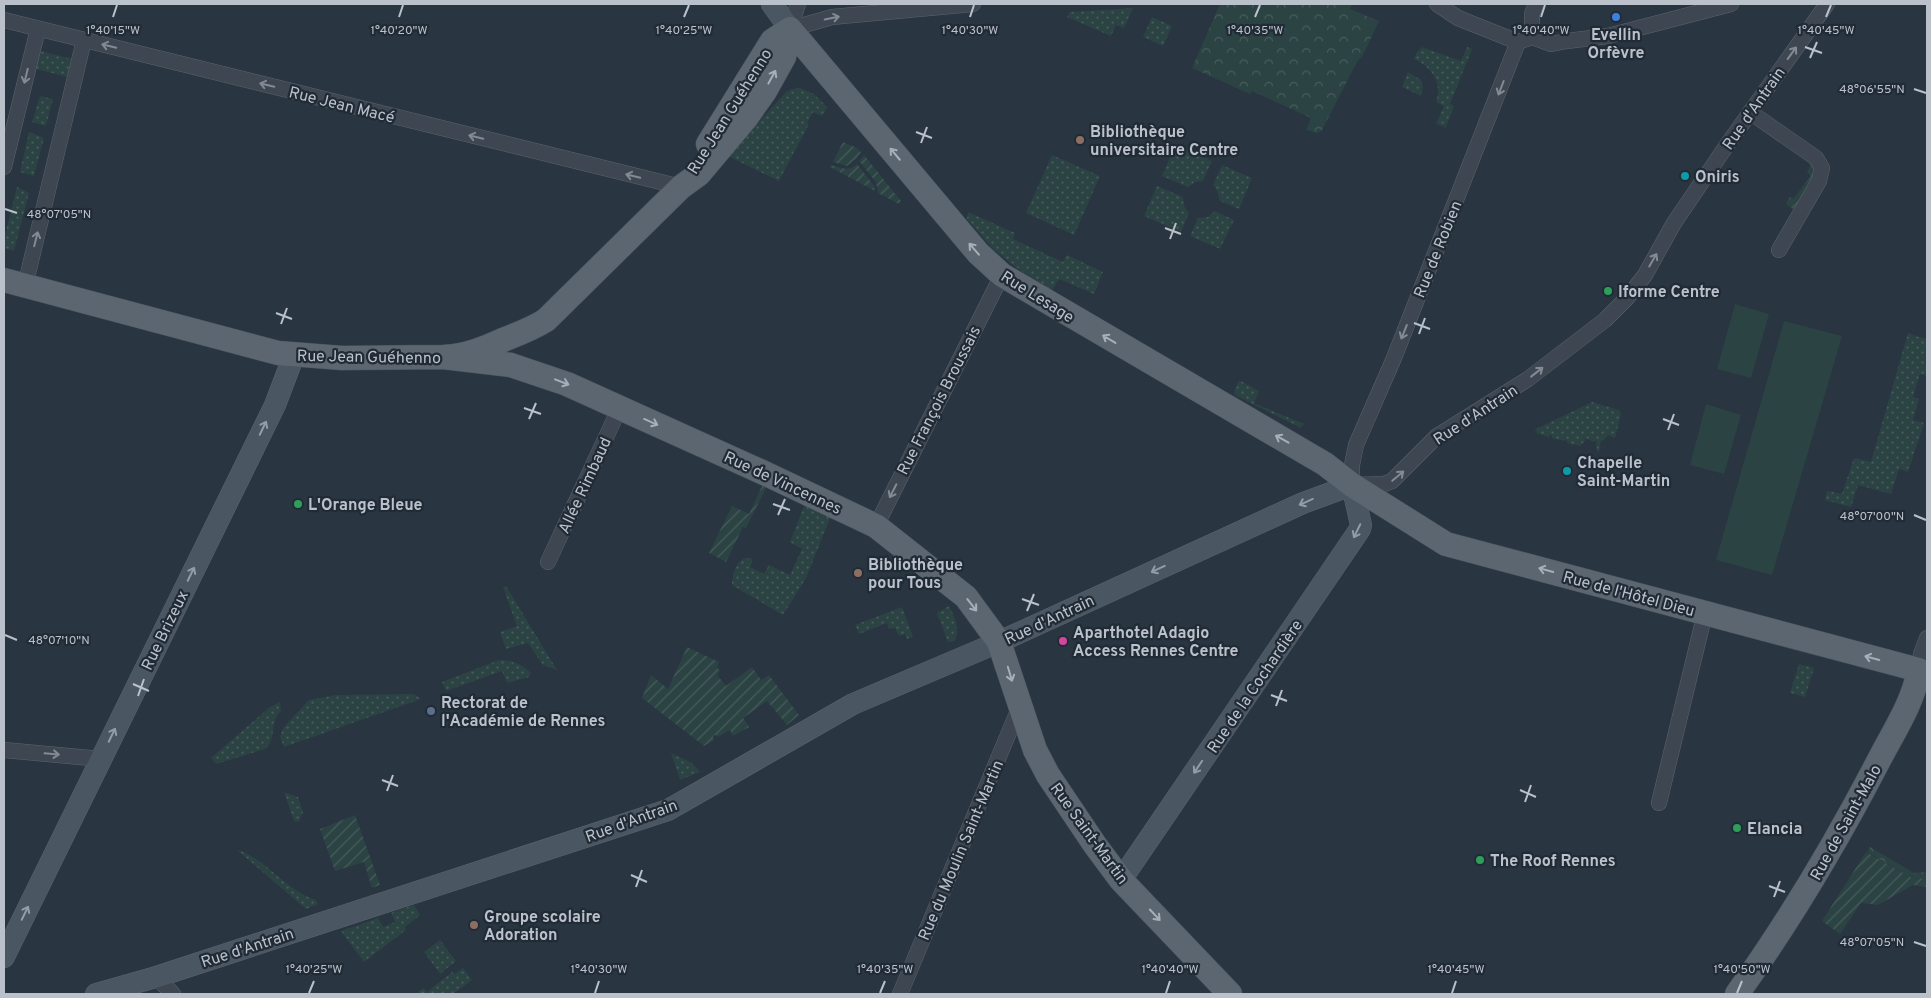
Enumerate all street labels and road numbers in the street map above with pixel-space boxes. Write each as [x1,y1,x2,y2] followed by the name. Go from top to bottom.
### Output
[684,46,777,179] street label: Rue Jean Guéhenno
[1719,64,1791,154] street label: Rue d'Antrain
[287,83,396,129] street label: Rue Jean Macé
[1410,198,1467,301] street label: Rue de Robien
[997,267,1077,328] street label: Rue Lesage
[893,323,986,479] street label: Rue François Broussais
[297,347,441,369] street label: Rue Jean Guéhenno
[1430,381,1522,450] street label: Rue d'Antrain
[555,434,617,537] street label: Allée Rimbaud
[720,448,844,520] street label: Rue de Vincennes
[1560,568,1697,622] street label: Rue de l'Hôtel Dieu
[138,588,194,674] street label: Rue Brizeux
[1002,591,1098,650] street label: Rue d'Antrain
[1204,617,1308,758] street label: Rue de la Cochardière
[915,758,1009,944] street label: Rue du Moulin Saint-Martin
[1807,761,1887,884] street label: Rue de Saint-Malo
[1045,780,1132,889] street label: Rue Saint-Martin
[583,796,680,848] street label: Rue d'Antrain
[199,924,297,973] street label: Rue d'Antrain

